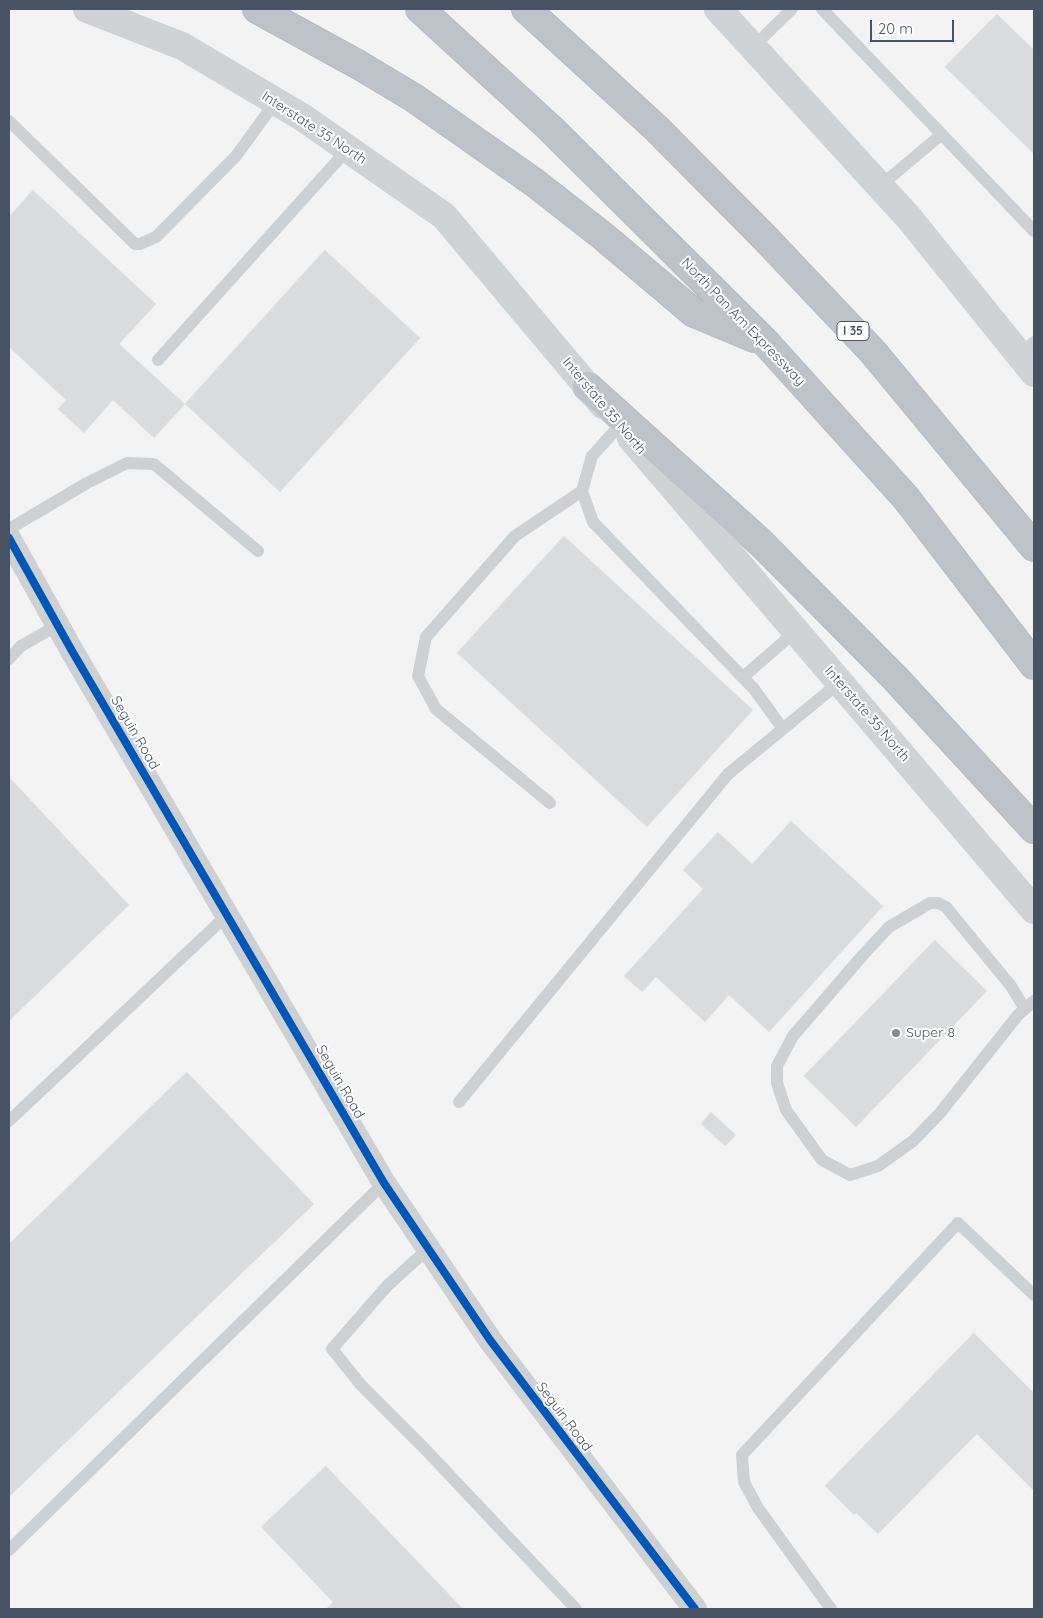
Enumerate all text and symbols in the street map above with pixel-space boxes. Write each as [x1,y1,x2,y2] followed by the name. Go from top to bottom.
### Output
[873,10,957,42] scale bar
[878,19,913,38] text: 20 m
[259,88,369,168] street label: Interstate 35 North
[677,255,809,389] street label: North Pan Am Expressway
[837,322,869,341] road number: I 35
[559,354,649,458] street label: Interstate 35 North
[821,663,913,765] street label: Interstate 35 North
[107,693,163,773] street label: Seguin Road
[906,1025,955,1041] place label: Super 8
[890,1027,902,1039] marker: Super 8
[312,1042,368,1122] street label: Seguin Road
[533,1379,595,1455] street label: Seguin Road

